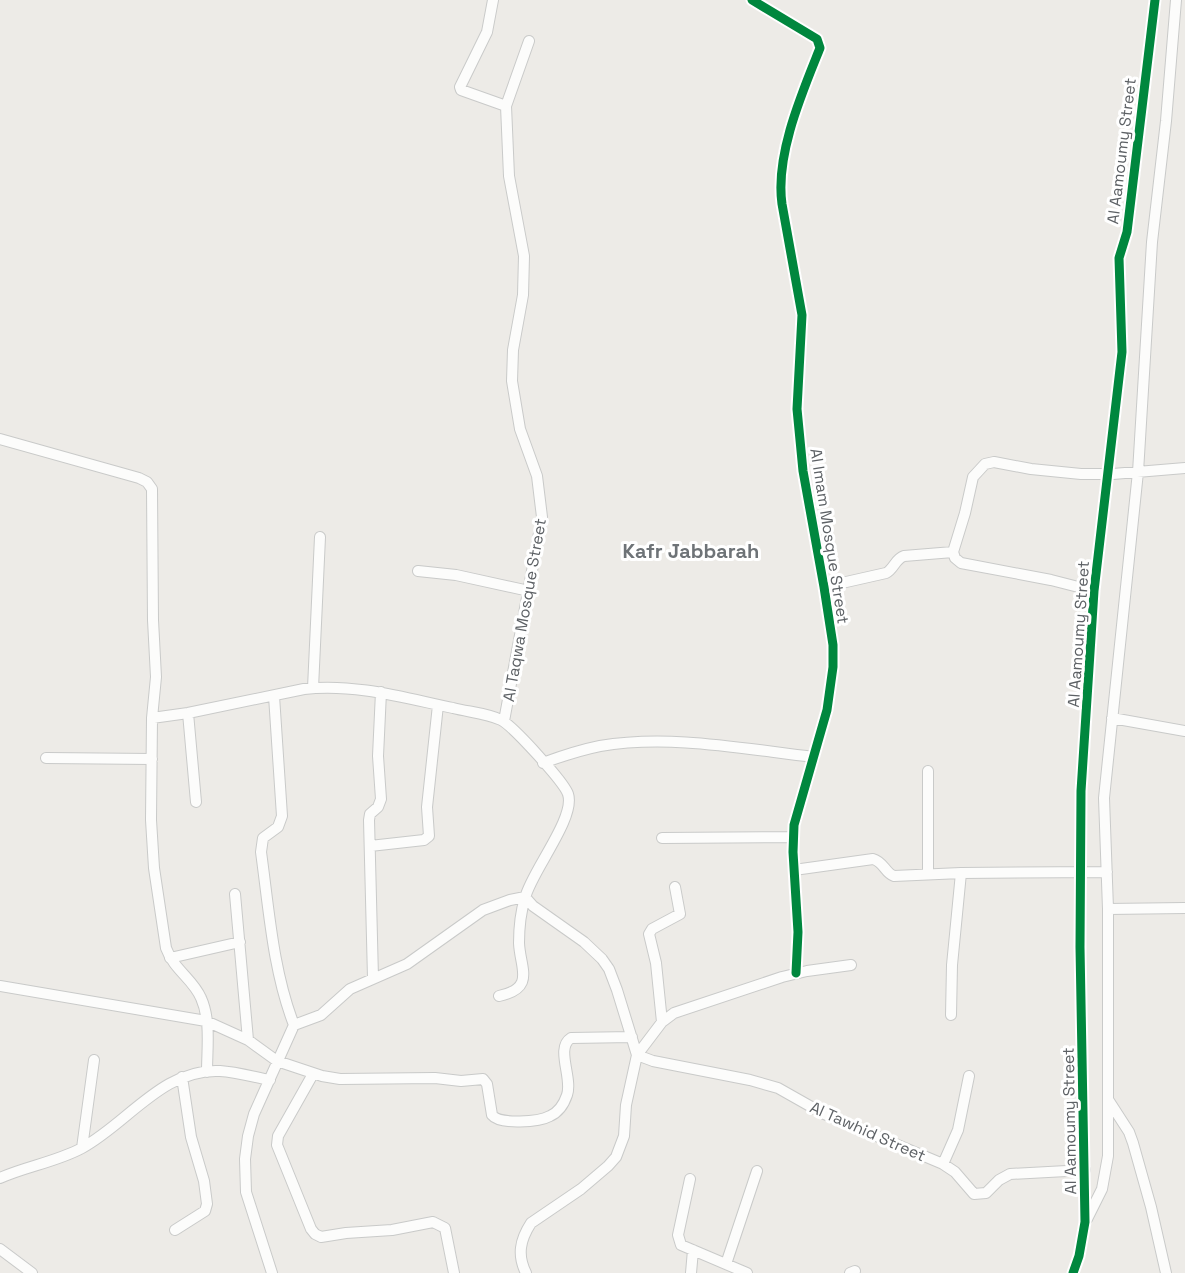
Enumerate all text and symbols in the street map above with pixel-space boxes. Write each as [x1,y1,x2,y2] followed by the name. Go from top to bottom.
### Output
[1102,77,1141,225] street label: Al Aamoumy Street
[805,447,854,625] street label: Al Imam Mosque Street
[498,517,551,703] street label: Al Taqwa Mosque Street
[623,538,759,564] district label: Kafr Jabbarah
[1063,560,1094,708] street label: Al Aamoumy Street
[1058,1047,1081,1195] street label: Al Aamoumy Street
[807,1097,929,1166] street label: Al Tawhid Street

